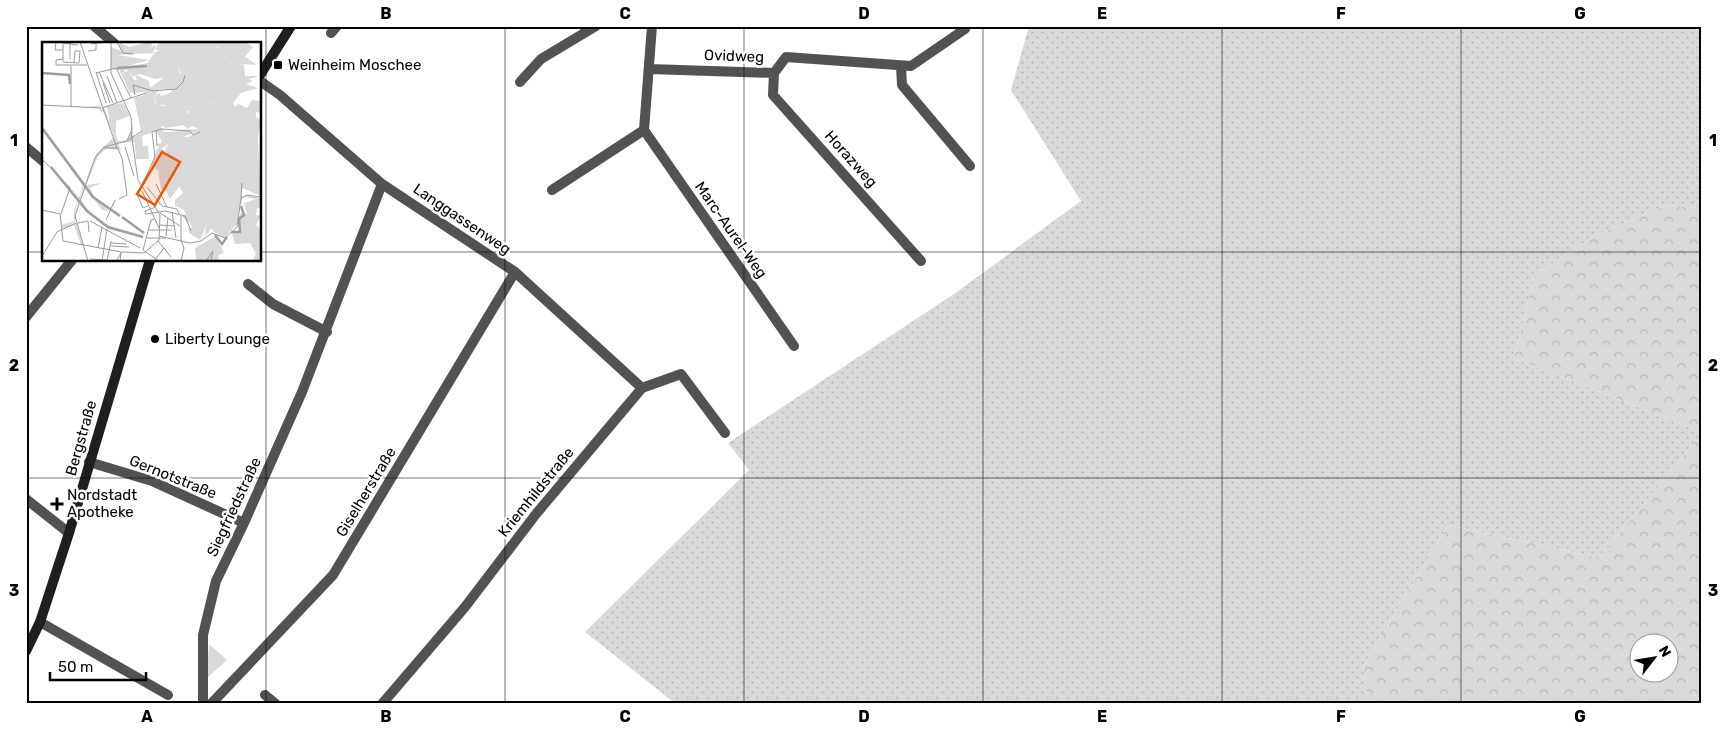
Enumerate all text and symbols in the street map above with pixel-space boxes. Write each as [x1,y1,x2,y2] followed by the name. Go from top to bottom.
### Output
[141,4,153,23] text: A
[380,4,392,23] text: B
[619,4,631,23] text: C
[858,4,870,23] text: D
[1097,4,1107,23] text: E
[1336,4,1346,23] text: F
[1574,4,1586,23] text: G
[42,42,261,261] inset map
[704,46,764,66] street label: Ovidweg
[288,56,421,74] place label: Weinheim Moschee
[272,59,284,71] marker: Weinheim Moschee
[821,127,881,191] street label: Horazweg
[10,131,18,150] text: 1
[1709,131,1717,150] text: 1
[691,178,771,282] street label: Marc-Aurel-Weg
[410,180,514,258] street label: Langgassenweg
[165,330,270,348] place label: Liberty Lounge
[149,333,161,345] marker: Liberty Lounge
[9,356,19,375] text: 2
[1708,356,1718,375] text: 2
[62,398,100,478] street label: Bergstraße
[332,444,400,540] street label: Giselherstraße
[494,444,578,540] street label: Kriemhildstraße
[127,451,219,503] street label: Gernotstraße
[203,455,265,559] street label: Siegfriedstraße
[67,486,137,521] place label: Nordstadt Apotheke
[51,498,63,510] marker: Nordstadt Apotheke
[9,581,19,600] text: 3
[1708,581,1718,600] text: 3
[1630,632,1680,682] north arrow
[1655,643,1675,660] text: N
[50,650,146,682] scale bar
[58,658,93,676] text: 50 m
[141,707,153,726] text: A
[380,707,392,726] text: B
[619,707,631,726] text: C
[858,707,870,726] text: D
[1097,707,1107,726] text: E
[1336,707,1346,726] text: F
[1574,707,1586,726] text: G

